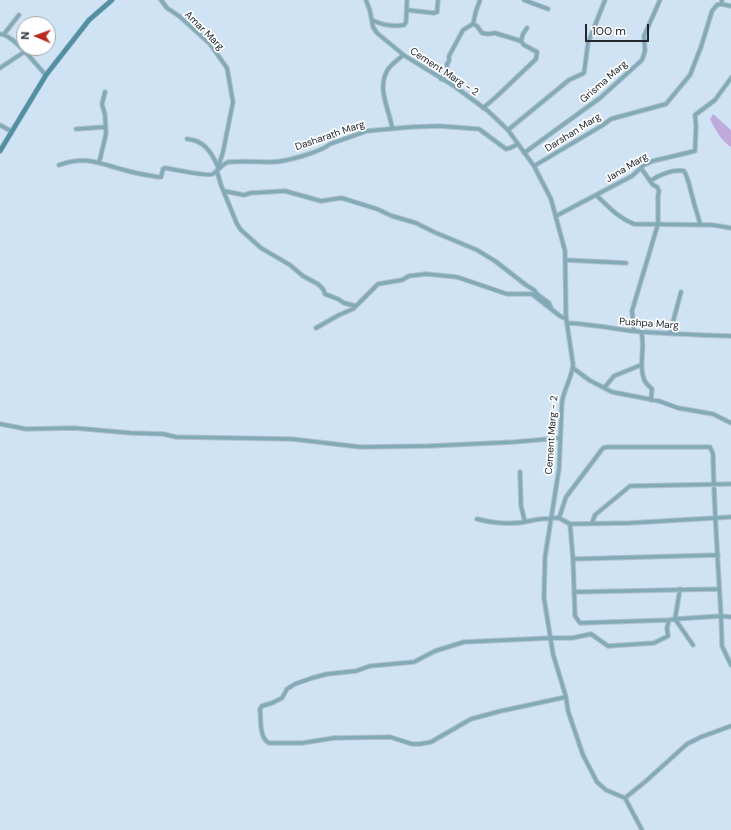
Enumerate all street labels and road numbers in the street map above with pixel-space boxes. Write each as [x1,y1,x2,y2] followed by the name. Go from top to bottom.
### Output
[182,9,226,53] street label: Amar Marg
[407,45,481,99] street label: Cement Marg - 2
[578,58,630,106] street label: Grisma Marg
[543,111,603,155] street label: Darshan Marg
[294,118,366,154] street label: Dasharath Marg
[604,151,650,185] street label: Jana Marg
[619,316,679,332] street label: Pushpa Marg
[543,395,561,475] street label: Cement Marg - 2

